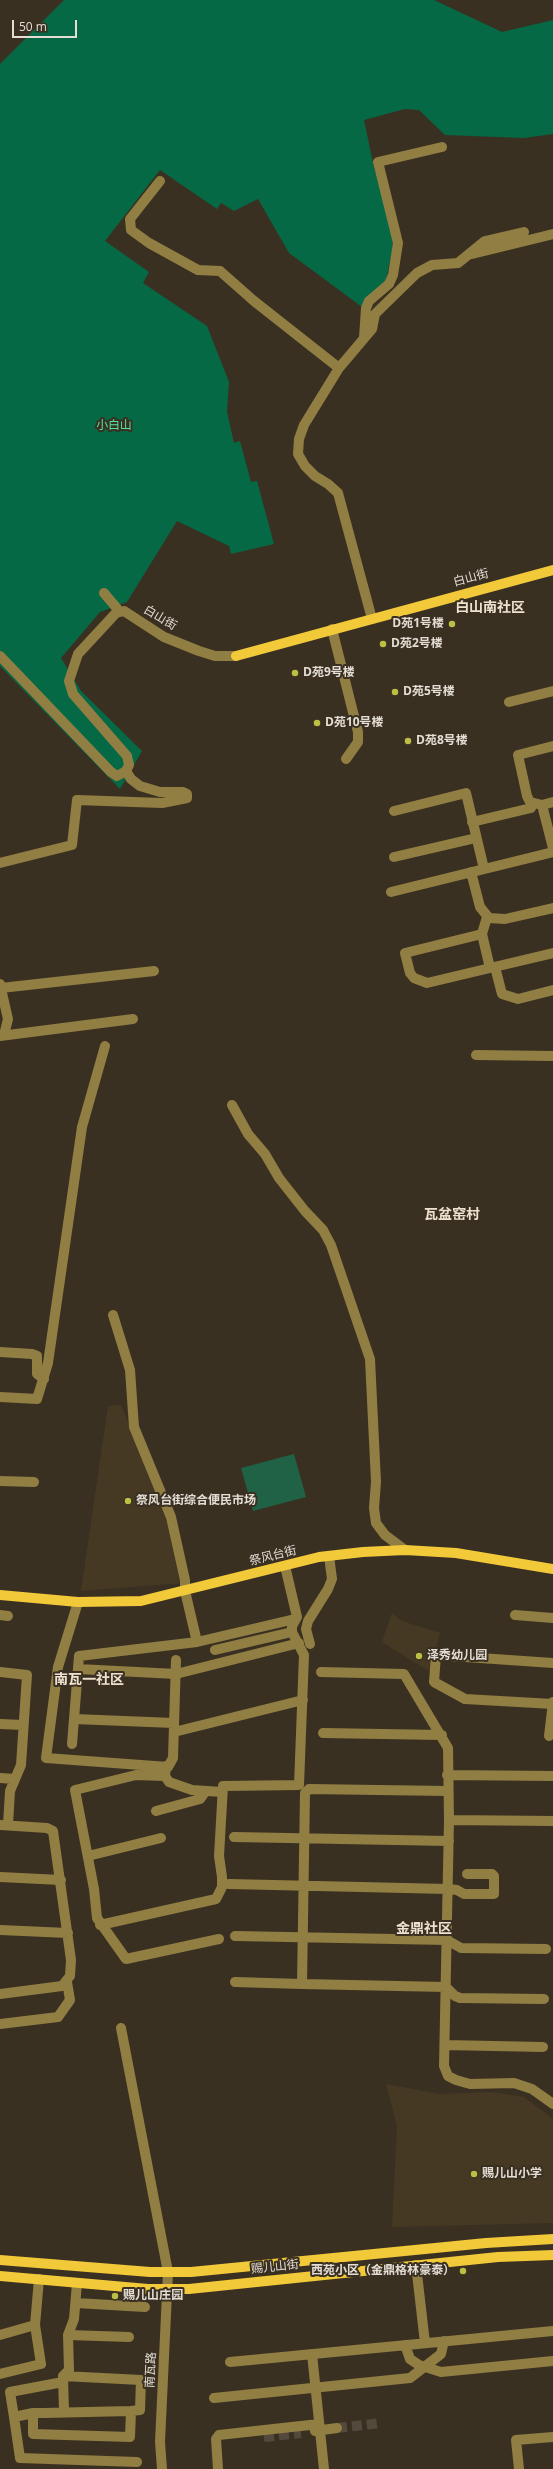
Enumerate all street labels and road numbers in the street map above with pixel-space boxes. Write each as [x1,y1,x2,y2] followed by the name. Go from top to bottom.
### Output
[452,566,490,590] street label: 白山街
[141,603,179,633] street label: 白山街
[248,1543,298,1569] street label: 祭风台街
[250,2257,300,2277] street label: 赐儿山街
[143,2352,159,2388] street label: 南瓦路

